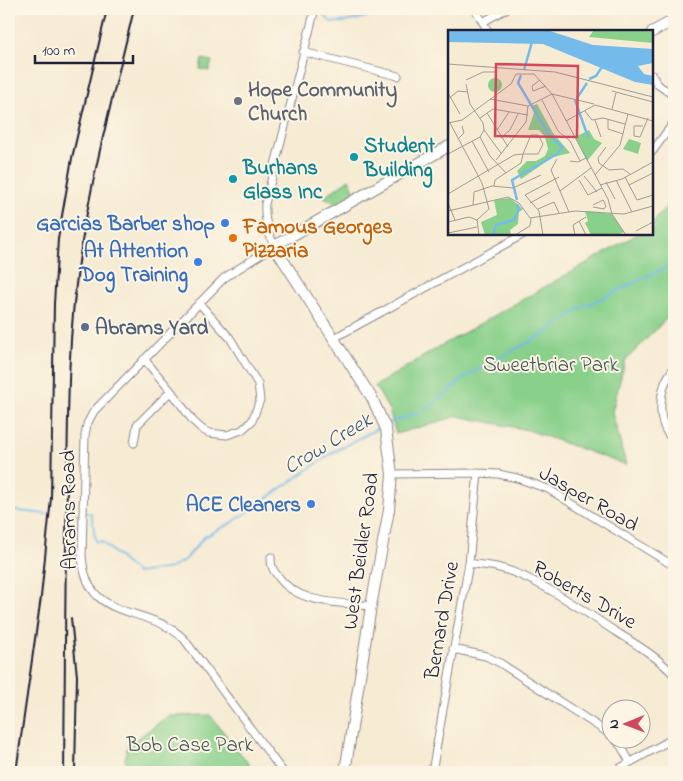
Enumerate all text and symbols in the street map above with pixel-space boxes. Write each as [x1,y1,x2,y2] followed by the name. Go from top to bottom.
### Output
[448,30,653,235] inset map
[35,32,132,64] scale bar
[42,40,75,62] text: 100 m
[248,76,397,130] place label: Hope Community Church
[232,95,244,107] marker: Hope Community Church
[363,132,436,188] place label: Student Building
[348,151,360,163] marker: Student Building
[242,154,323,208] place label: Burhans Glass Inc
[227,173,239,185] marker: Burhans Glass Inc
[36,210,215,240] place label: Garcias Barber shop
[242,213,393,267] place label: Famous Georges Pizzaria
[219,217,231,229] marker: Garcias Barber shop
[227,232,239,244] marker: Famous Georges Pizzaria
[78,237,188,293] place label: At Attention Dog Training
[192,256,204,268] marker: At Attention Dog Training
[95,314,209,344] place label: Abrams Yard
[79,321,91,333] marker: Abrams Yard
[483,351,620,381] park label: Sweetbriar Park
[278,405,380,484] water label: Crow Creek
[54,450,86,570] street label: Abrams Road
[533,459,644,540] street label: Jasper Road
[336,471,388,632] street label: West Beidler Road
[186,491,301,521] place label: ACE Cleaners
[305,498,317,510] marker: ACE Cleaners
[526,554,642,638] street label: Roberts Drive
[418,558,468,683] street label: Bernard Drive
[600,698,650,748] north arrow
[604,719,625,729] text: N
[126,731,254,761] park label: Bob Case Park

